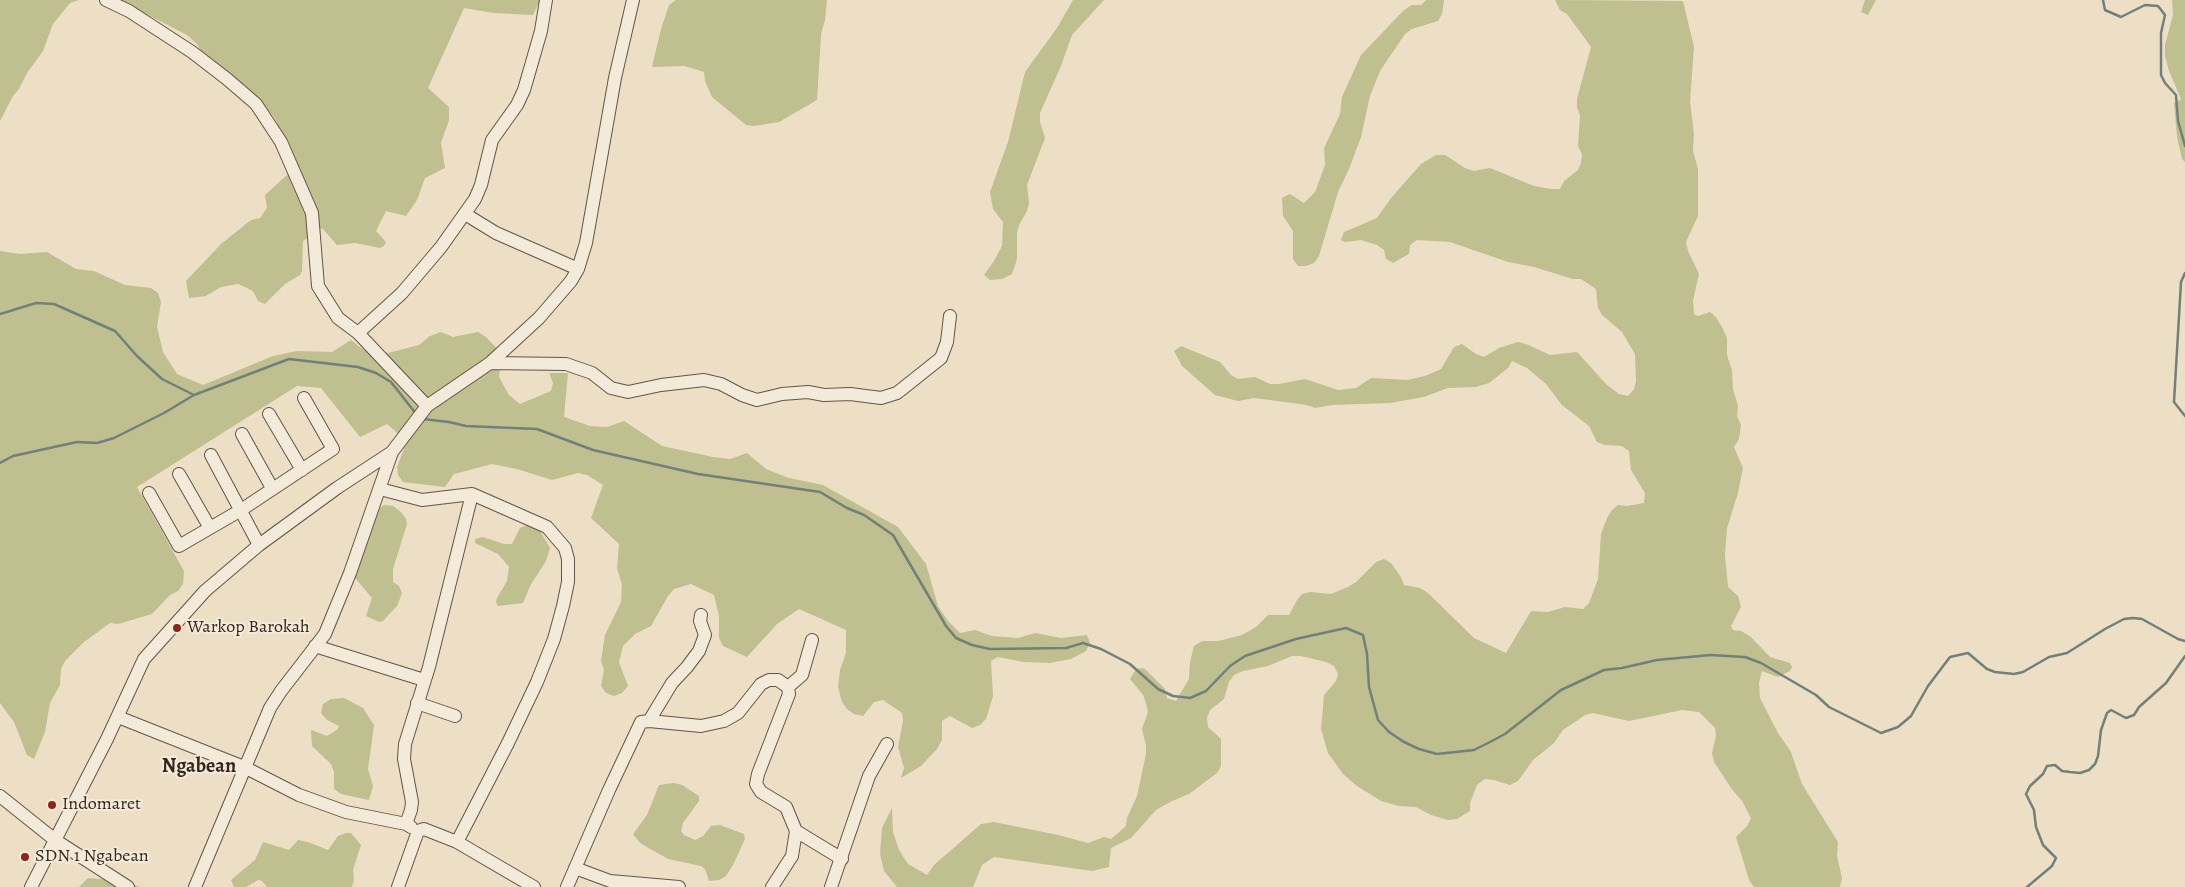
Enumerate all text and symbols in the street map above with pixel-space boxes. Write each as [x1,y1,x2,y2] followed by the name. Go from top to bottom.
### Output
[187,617,310,639] place label: Warkop Barokah
[171,622,183,634] marker: Warkop Barokah
[162,755,236,779] district label: Ngabean
[62,794,141,816] place label: Indomaret
[46,799,58,811] marker: Indomaret
[35,846,149,868] place label: SDN 1 Ngabean
[19,851,31,863] marker: SDN 1 Ngabean

